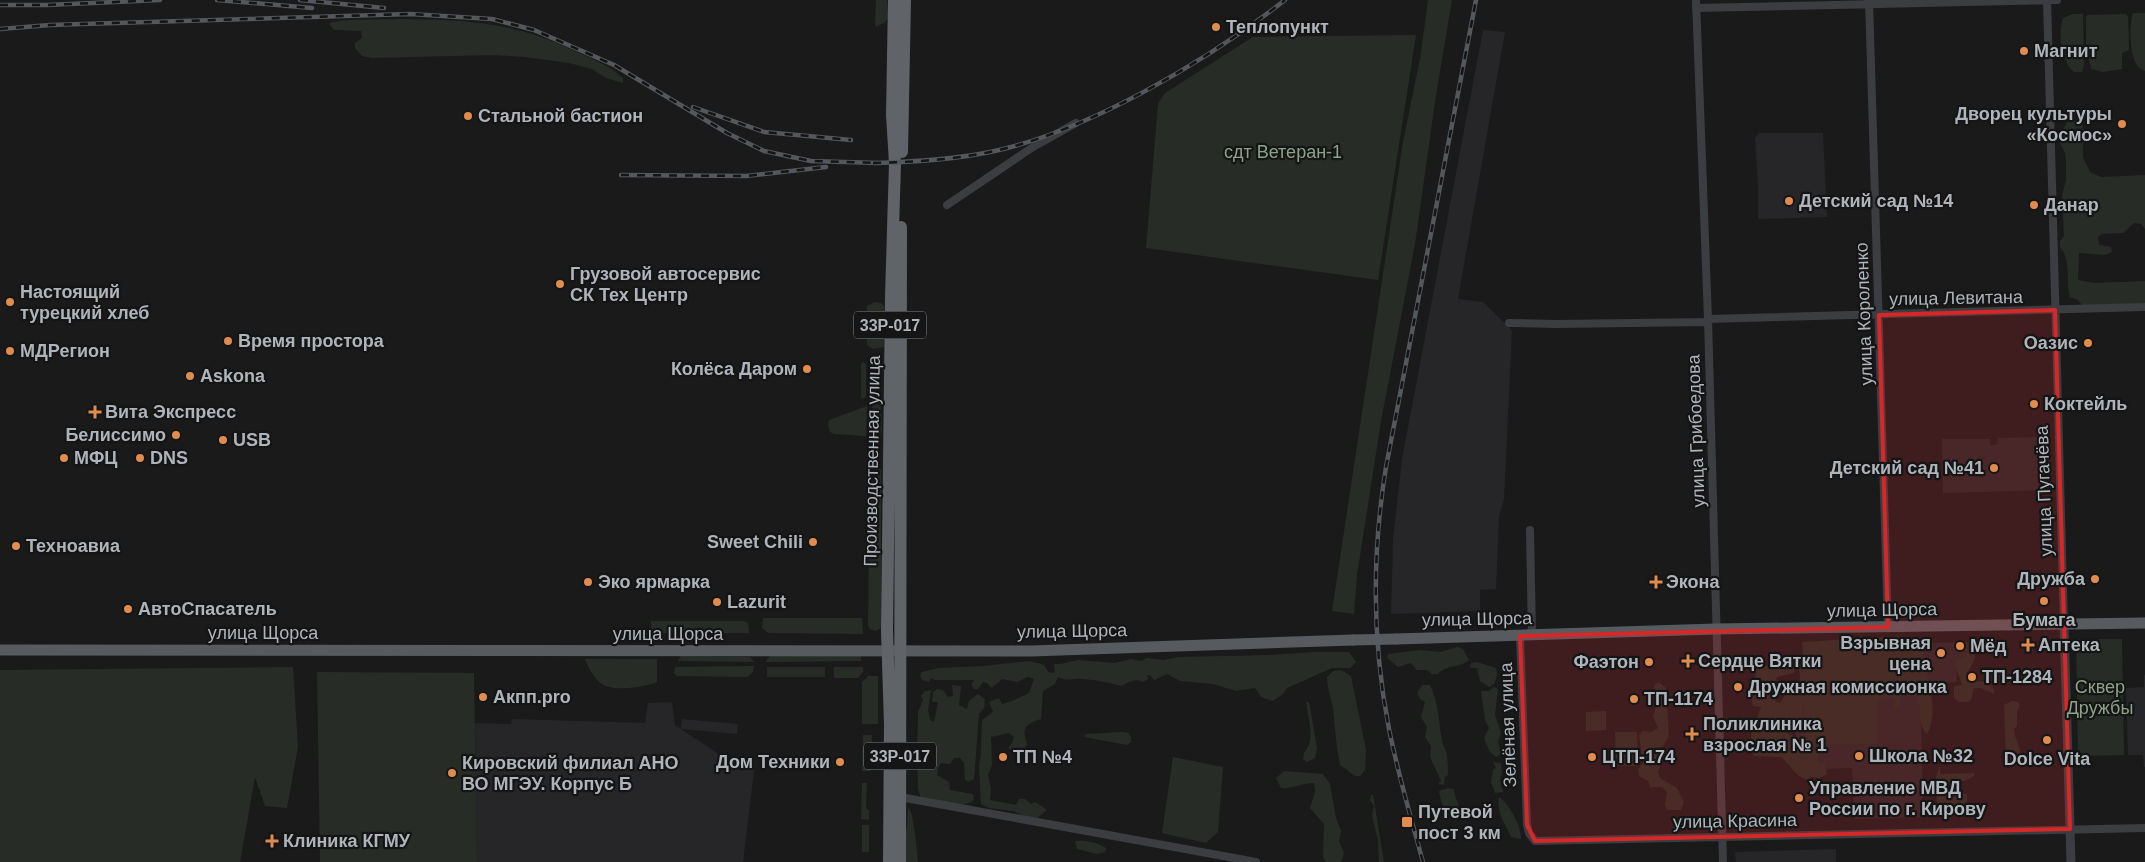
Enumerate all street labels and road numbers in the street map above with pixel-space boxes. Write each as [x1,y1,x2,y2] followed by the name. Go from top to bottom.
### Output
[1852,242,1876,386] street label: улица Короленко
[1889,287,2024,309] street label: улица Левитана
[854,312,926,338] road number: 33Р-017
[1683,353,1709,508] street label: улица Грибоедова
[860,354,884,567] street label: Производственная улица
[2032,424,2056,557] street label: улица Пугачёва
[1827,599,1938,621] street label: улица Щорса
[1422,608,1533,630] street label: улица Щорса
[1017,620,1128,642] street label: улица Щорса
[208,623,319,643] street label: улица Щорса
[613,624,724,644] street label: улица Щорса
[1496,661,1520,788] street label: Зелёная улица
[864,742,936,769] road number: 33Р-017
[1673,810,1798,832] street label: улица Красина

